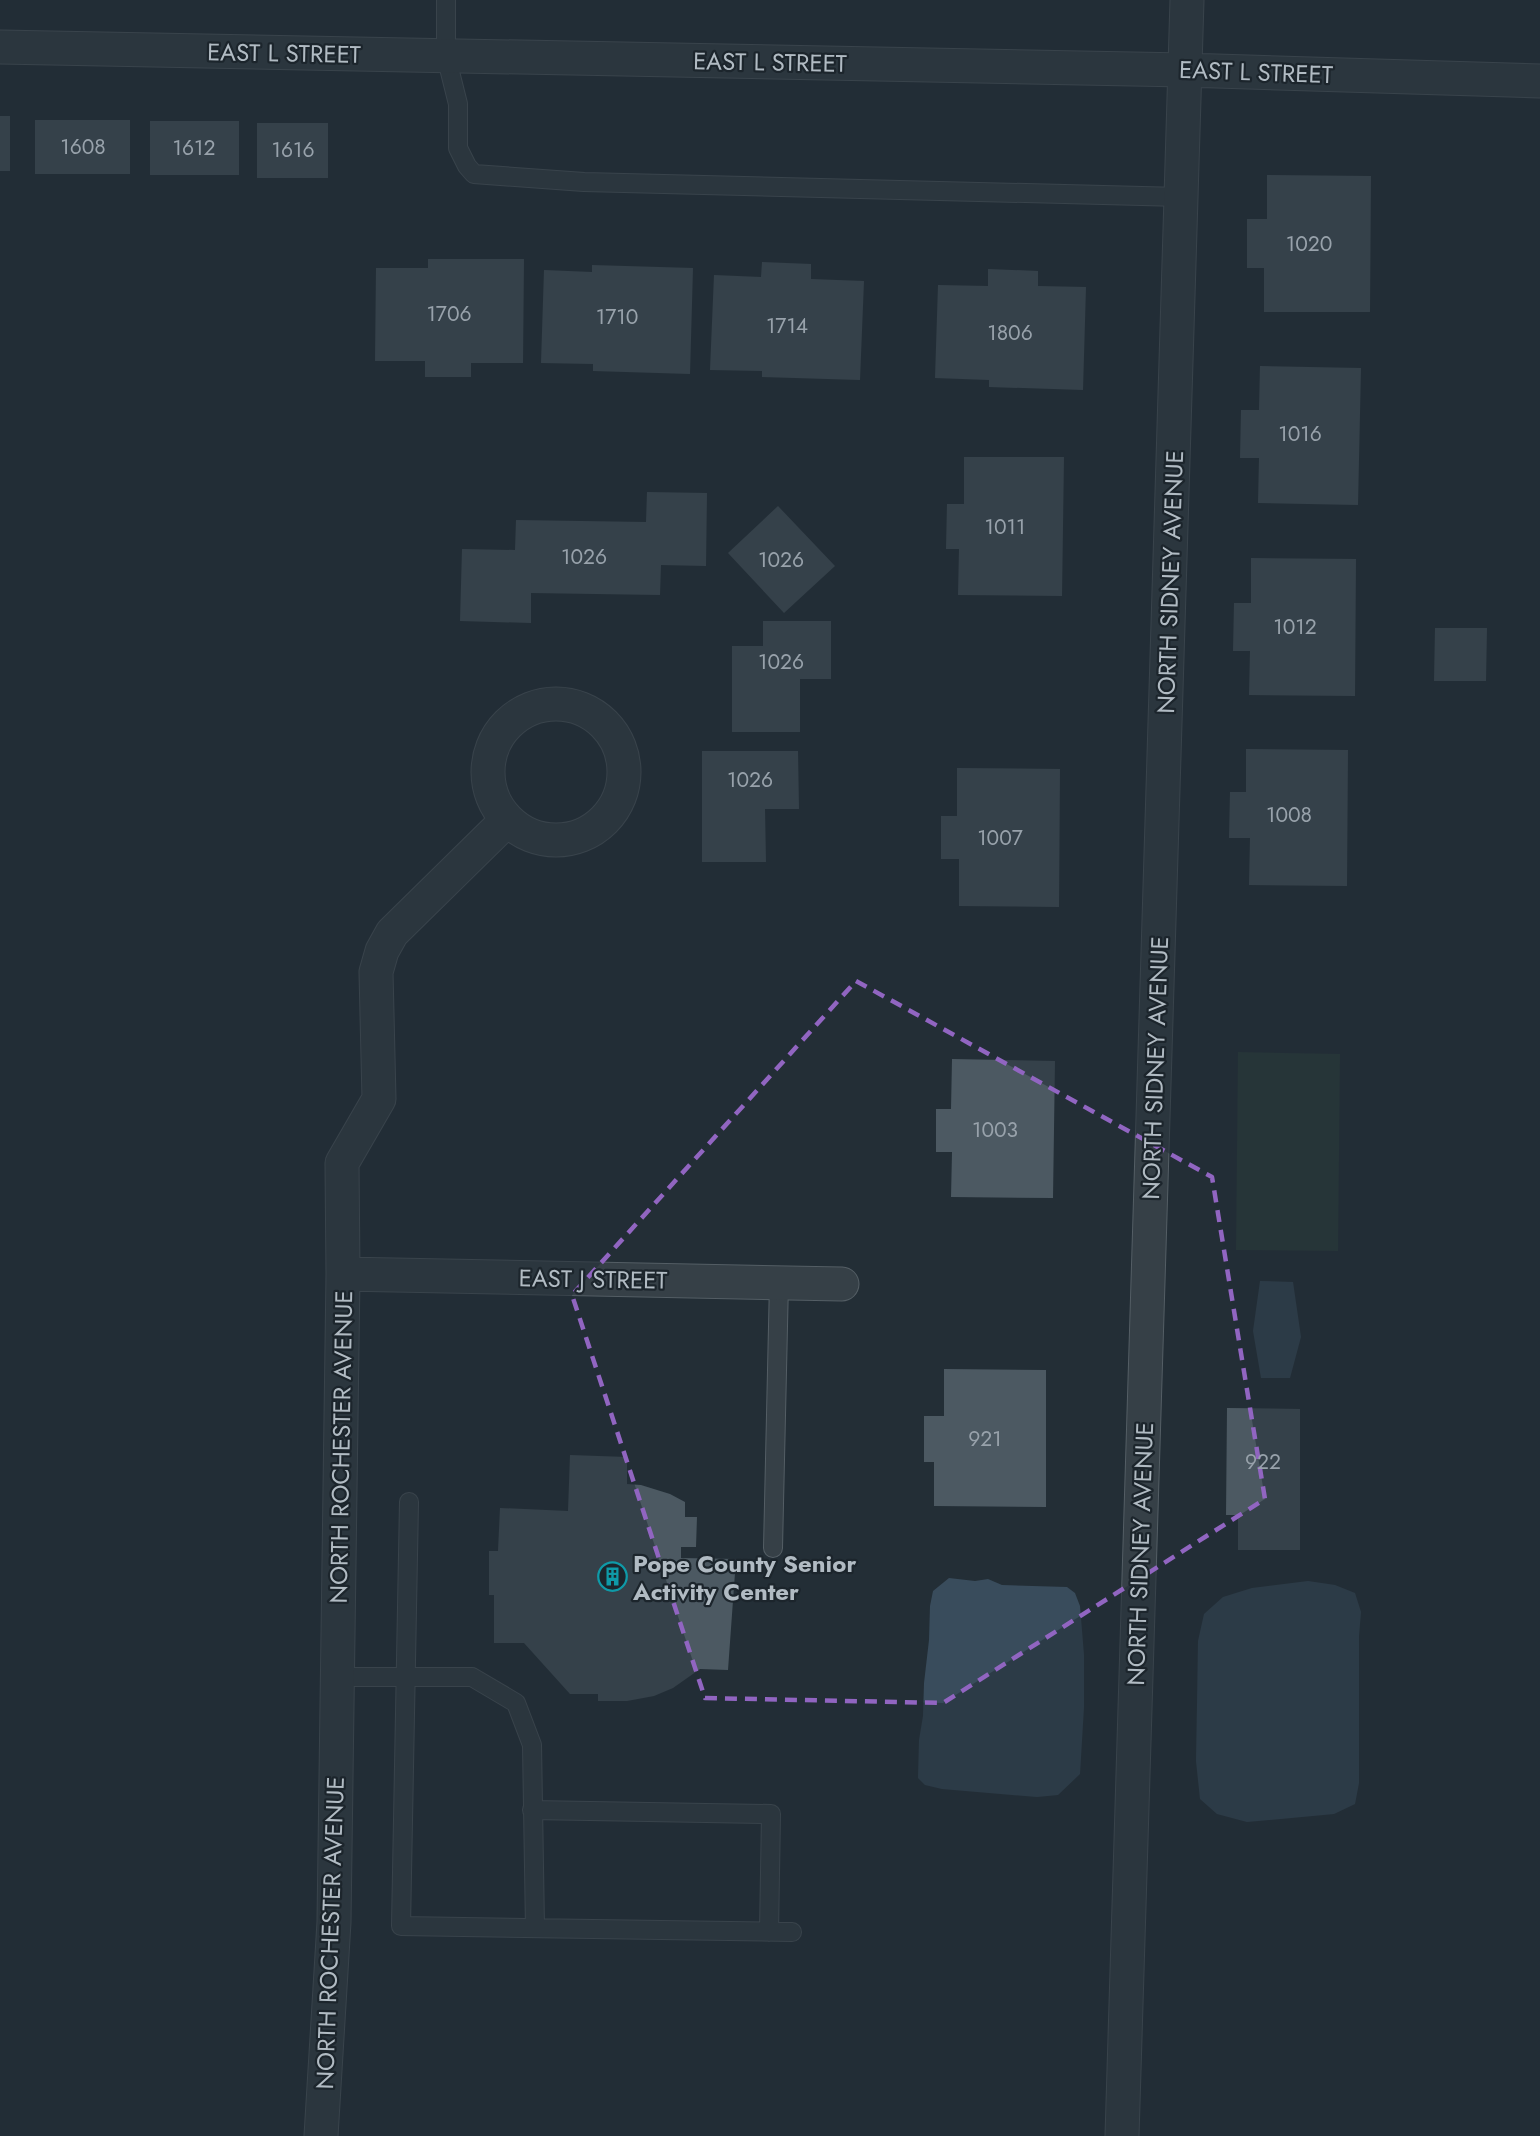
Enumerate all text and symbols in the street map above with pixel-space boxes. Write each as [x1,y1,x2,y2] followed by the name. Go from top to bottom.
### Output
[207,34,361,72] street label: EAST L STREET
[693,43,847,81] street label: EAST L STREET
[1178,52,1334,92] street label: EAST L STREET
[60,132,106,162] house number: 1608
[173,133,215,163] house number: 1612
[271,135,315,165] house number: 1616
[1286,229,1332,259] house number: 1020
[426,299,472,329] house number: 1706
[596,302,638,332] house number: 1710
[766,311,808,341] house number: 1714
[987,318,1033,348] house number: 1806
[1278,419,1322,449] house number: 1016
[1148,450,1192,714] street label: NORTH SIDNEY AVENUE
[985,512,1025,542] house number: 1011
[561,542,607,572] house number: 1026
[758,545,804,575] house number: 1026
[1273,612,1317,642] house number: 1012
[758,647,804,677] house number: 1026
[727,765,773,795] house number: 1026
[1266,800,1312,830] house number: 1008
[977,823,1023,853] house number: 1007
[1133,936,1177,1200] street label: NORTH SIDNEY AVENUE
[972,1115,1018,1145] house number: 1003
[518,1260,668,1298] street label: EAST J STREET
[321,1290,361,1604] street label: NORTH ROCHESTER AVENUE
[1118,1422,1162,1686] street label: NORTH SIDNEY AVENUE
[968,1424,1002,1454] house number: 921
[1245,1447,1281,1477] house number: 922
[632,1546,856,1609] place label: Pope County Senior Activity Center
[596,1561,628,1593] building icon: Pope County Senior Activity Center
[307,1776,353,2090] street label: NORTH ROCHESTER AVENUE

